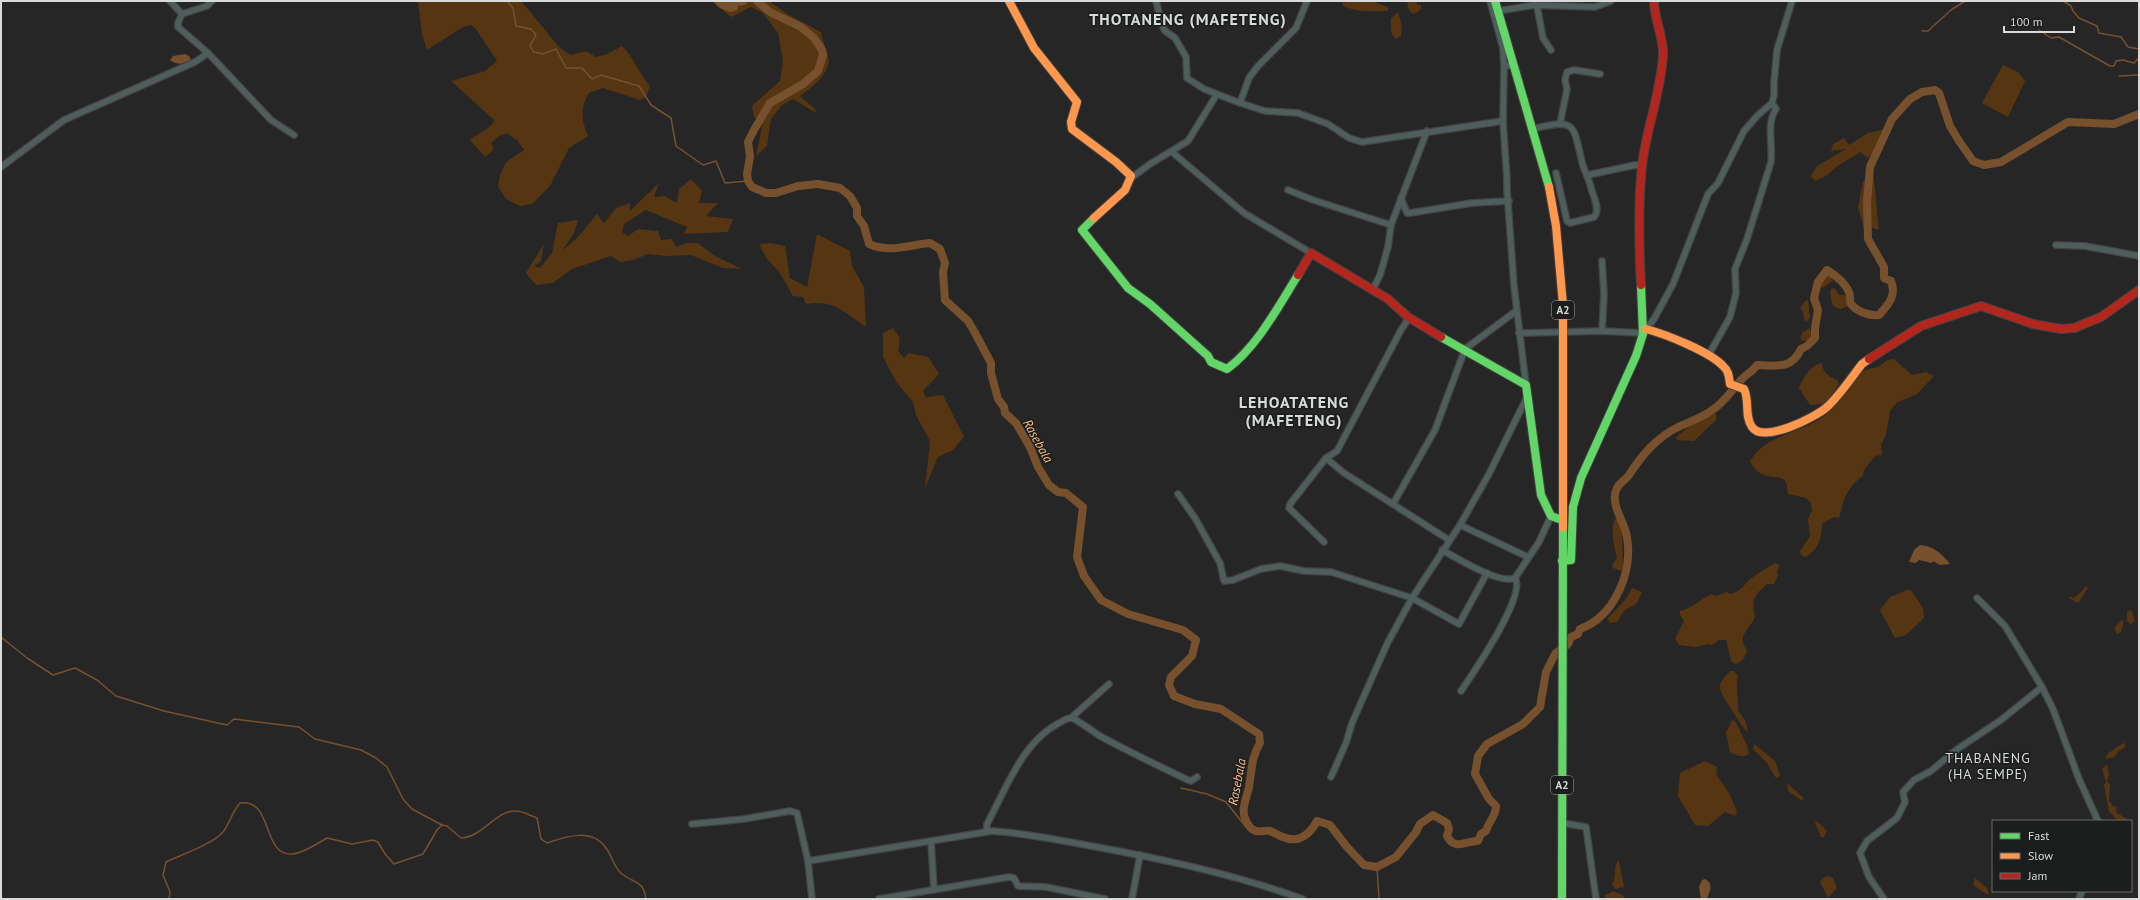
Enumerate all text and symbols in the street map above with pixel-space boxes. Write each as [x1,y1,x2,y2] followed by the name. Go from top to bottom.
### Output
[2004,8,2074,34] scale bar
[1089,9,1287,29] district label: THOTANENG (MAFETENG)
[2010,14,2043,29] text: 100 m
[1552,301,1574,319] road number: A2
[1239,392,1349,430] district label: LEHOATATENG (MAFETENG)
[1019,416,1057,466] water label: Rasebala
[1945,749,2031,783] district label: THABANENG (HA SEMPE)
[1224,757,1250,807] water label: Rasebala
[1551,776,1573,794] road number: A2
[1992,820,2132,892] legend
[2028,828,2049,843] text: Fast
[2028,848,2053,863] text: Slow
[2027,868,2047,883] text: Jam

